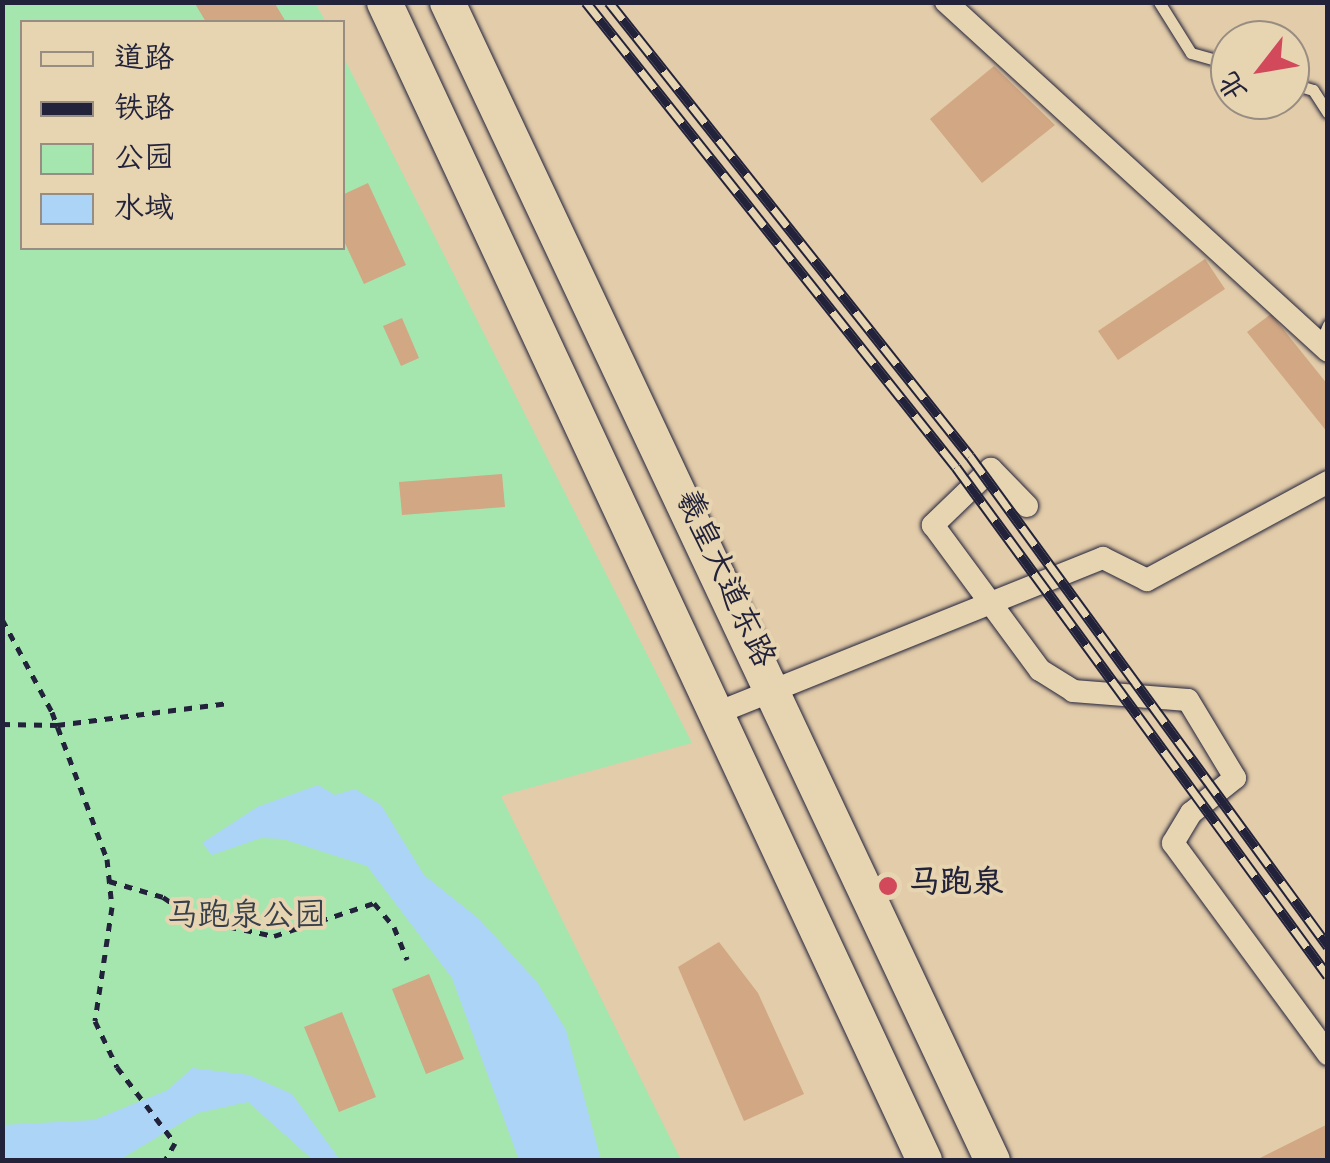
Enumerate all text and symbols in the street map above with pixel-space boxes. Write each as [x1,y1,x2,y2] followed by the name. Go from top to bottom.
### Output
[20,20,345,250] legend
[1210,20,1310,120] north arrow
[114,40,174,83] text: 道路
[1212,62,1260,107] text: 北
[114,90,174,133] text: 铁路
[114,140,174,183] text: 公园
[114,190,174,233] text: 水域
[664,485,780,675] street label: 羲皇大道东路
[908,867,1004,905] place label: 马跑泉
[877,875,899,897] marker: 马跑泉
[166,900,326,938] park label: 马跑泉公园

